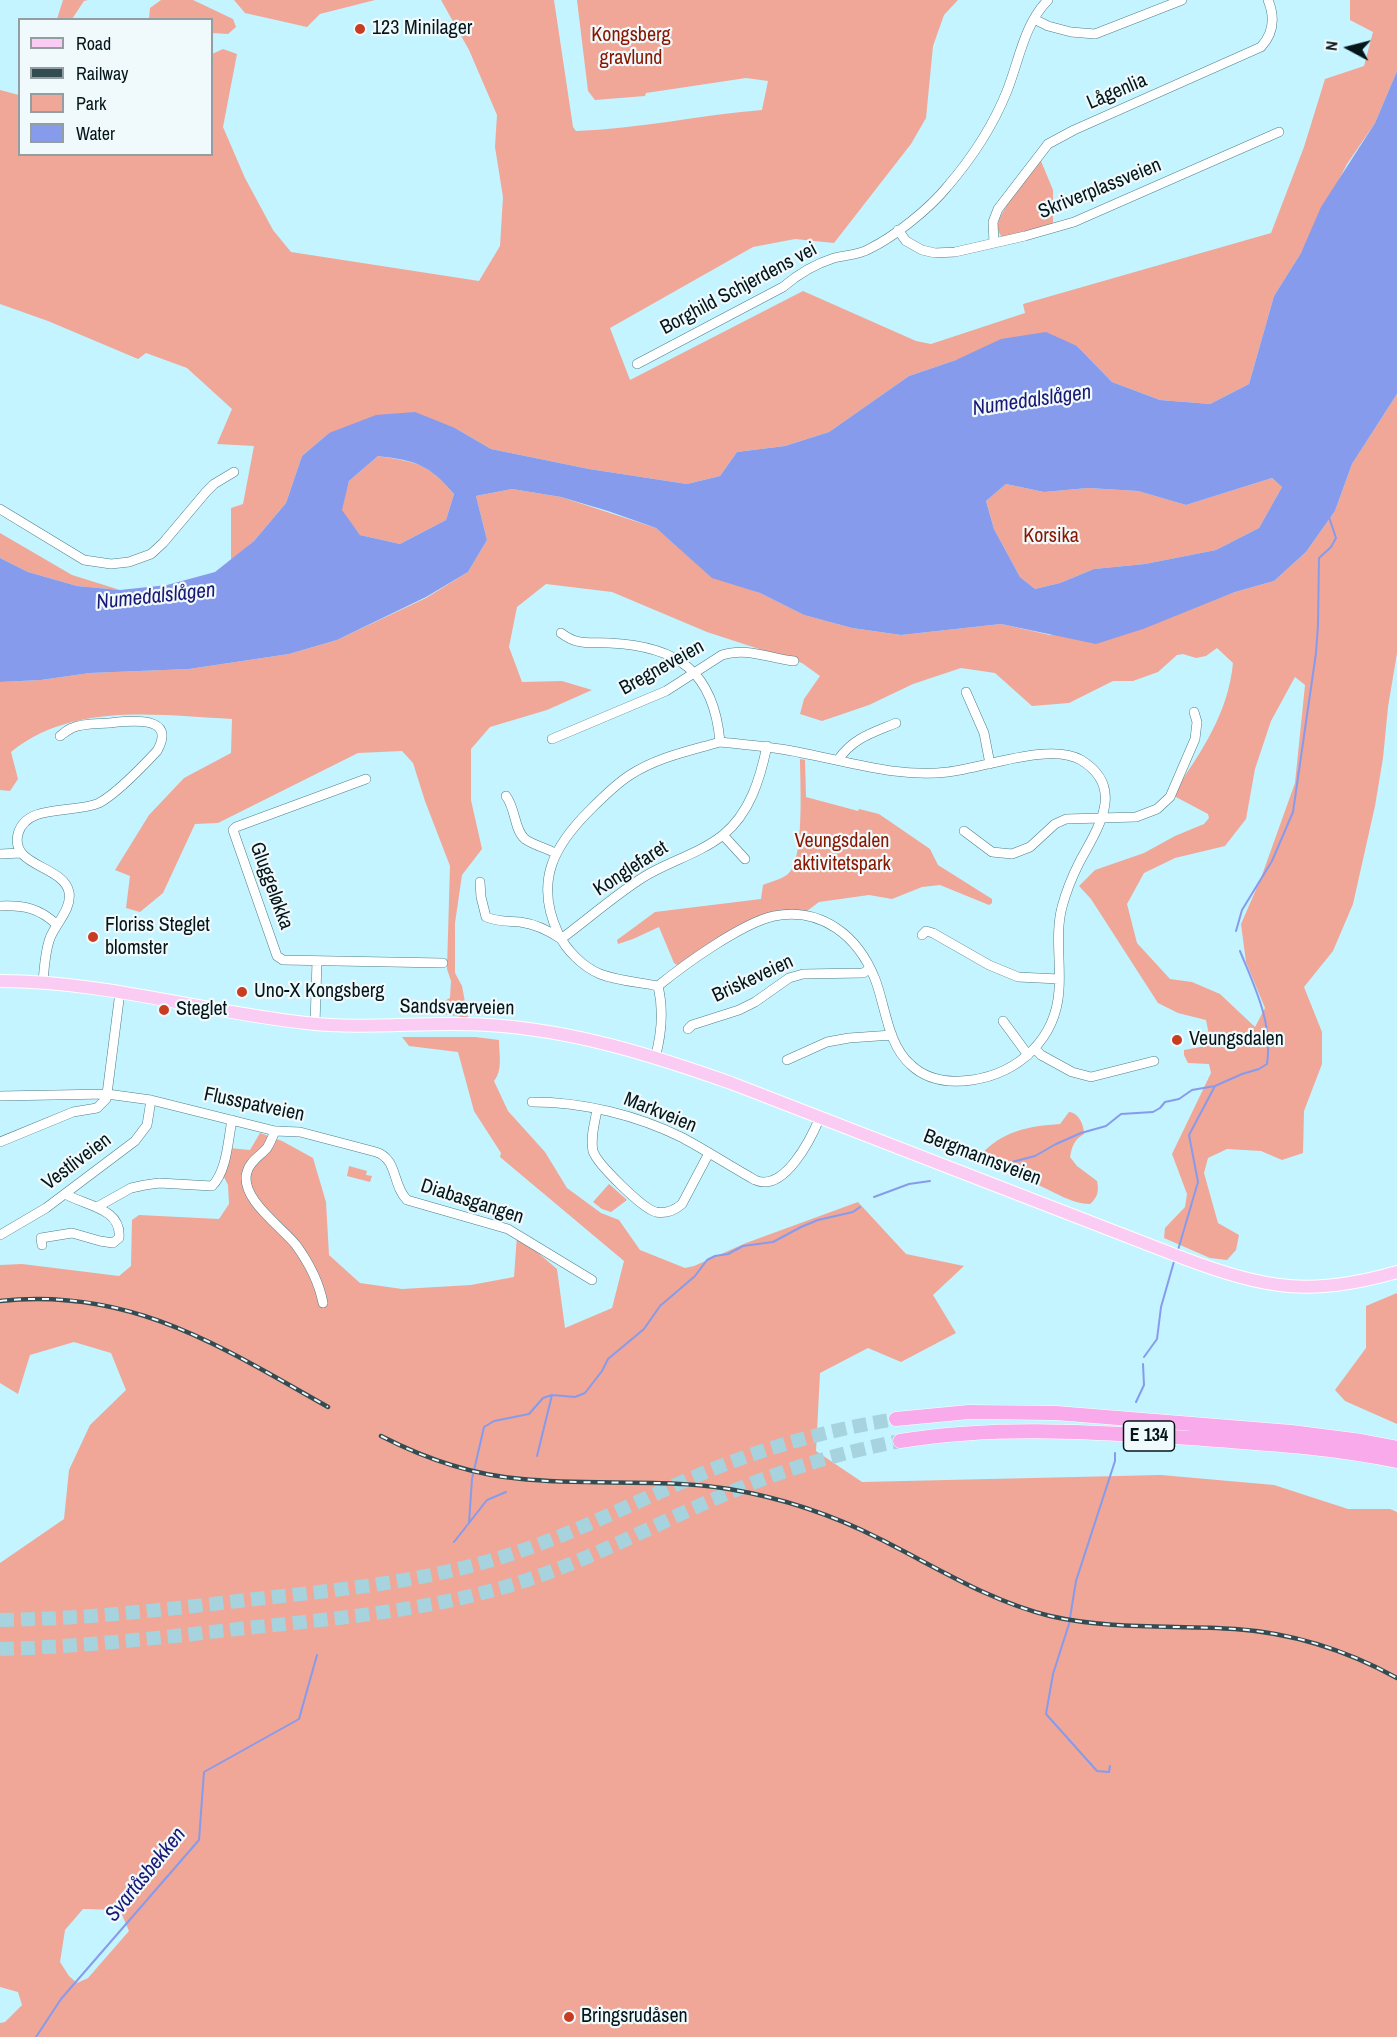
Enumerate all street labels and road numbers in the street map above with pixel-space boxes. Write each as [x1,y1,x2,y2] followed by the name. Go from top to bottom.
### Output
[1083,69,1151,115] street label: Lågenlia
[1035,153,1165,225] street label: Skriverplassveien
[656,238,822,340] street label: Borghild Schjerdens vei
[616,635,708,701] street label: Bregneveien
[589,836,673,902] street label: Konglefaret
[244,839,298,933] street label: Gluggeløkka
[709,950,797,1008] street label: Briskeveien
[399,995,515,1021] street label: Sandsværveien
[202,1083,306,1127] street label: Flusspatveien
[620,1088,700,1138] street label: Markveien
[920,1125,1044,1191] street label: Bergmannsveien
[38,1128,116,1196] street label: Vestliveien
[418,1174,526,1230] street label: Diabasgangen
[1124,1421,1174,1451] road number: E 134

